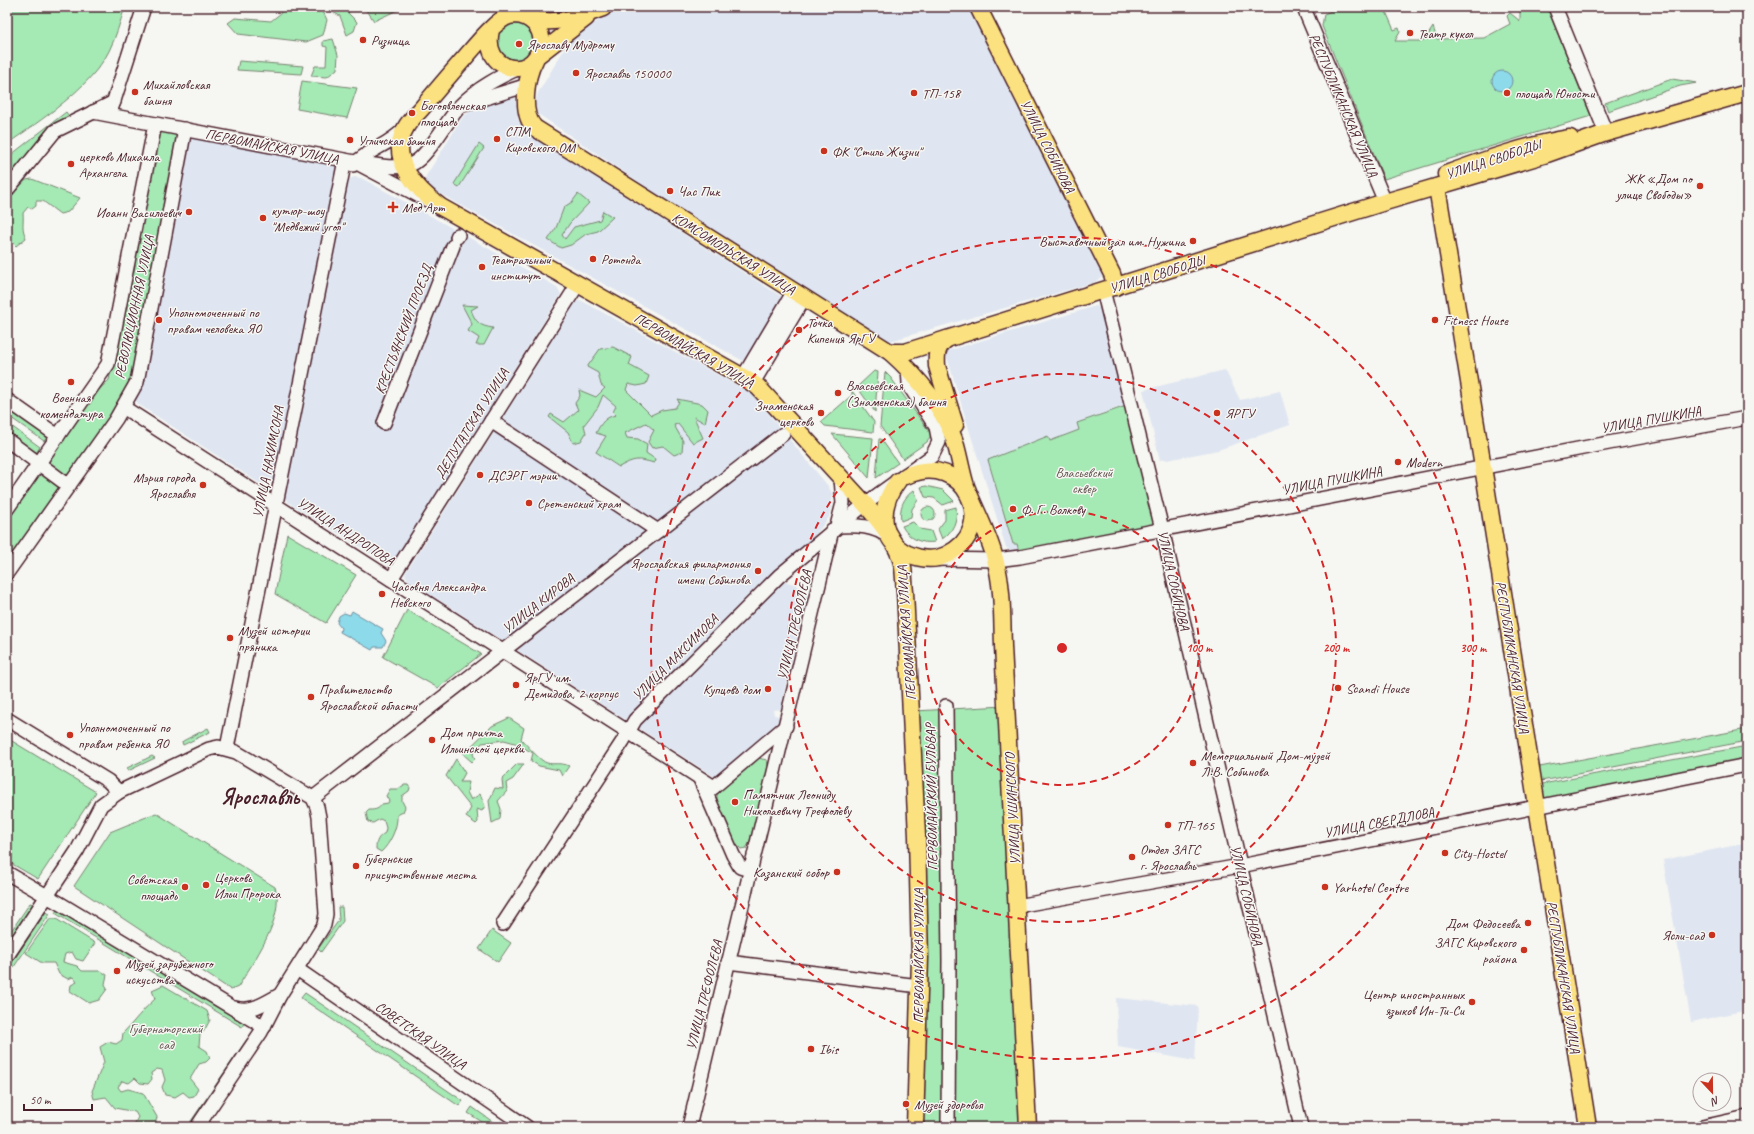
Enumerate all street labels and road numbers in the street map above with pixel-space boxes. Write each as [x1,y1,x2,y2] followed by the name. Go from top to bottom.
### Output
[1306,31,1382,180] street label: РЕСПУБЛИКАНСКАЯ УЛИЦА
[1017,97,1079,196] street label: УЛИЦА СОБИНОВА
[204,125,341,168] street label: ПЕРВОМАЙСКАЯ УЛИЦА
[1444,135,1545,183] street label: УЛИЦА СВОБОДЫ
[669,209,799,299] street label: КОМСОМОЛЬСКАЯ УЛИЦА
[111,233,158,380] street label: РЕВОЛЮЦИОННАЯ УЛИЦА
[1107,251,1209,297] street label: УЛИЦА СВОБОДЫ
[371,261,437,396] street label: КРЕСТЬЯНСКИЙ ПРОЕЗД
[631,309,757,392] street label: ПЕРВОМАЙСКАЯ УЛИЦА
[431,364,513,481] street label: ДЕПУТАТСКАЯ УЛИЦА
[1600,402,1703,437] street label: УЛИЦА ПУШКИНА
[249,404,288,519] street label: УЛИЦА НАХИМСОНА
[1281,462,1384,498] street label: УЛИЦА ПУШКИНА
[294,494,398,570] street label: УЛИЦА АНДРОПОВА
[1154,528,1193,633] street label: УЛИЦА СОБИНОВА
[893,564,920,701] street label: ПЕРВОМАЙСКАЯ УЛИЦА
[774,568,816,682] street label: УЛИЦА ТРЕФОЛЕВА
[499,569,578,637] street label: УЛИЦА КИРОВА
[1492,580,1533,736] street label: РЕСПУБЛИКАНСКАЯ УЛИЦА
[629,610,723,704] street label: УЛИЦА МАКСИМОВА
[922,721,941,871] street label: ПЕРВОМАЙСКИЙ БУЛЬВАР
[1001,750,1024,865] street label: УЛИЦА УШИНСКОГО
[1323,803,1436,841] street label: УЛИЦА СВЕРДЛОВА
[1227,843,1266,948] street label: УЛИЦА СОБИНОВА
[910,888,927,1024] street label: ПЕРВОМАЙСКАЯ УЛИЦА
[1543,900,1584,1056] street label: РЕСПУБЛИКАНСКАЯ УЛИЦА
[683,938,727,1052] street label: УЛИЦА ТРЕФОЛЕВА
[372,998,470,1074] street label: СОВЕТСКАЯ УЛИЦА

